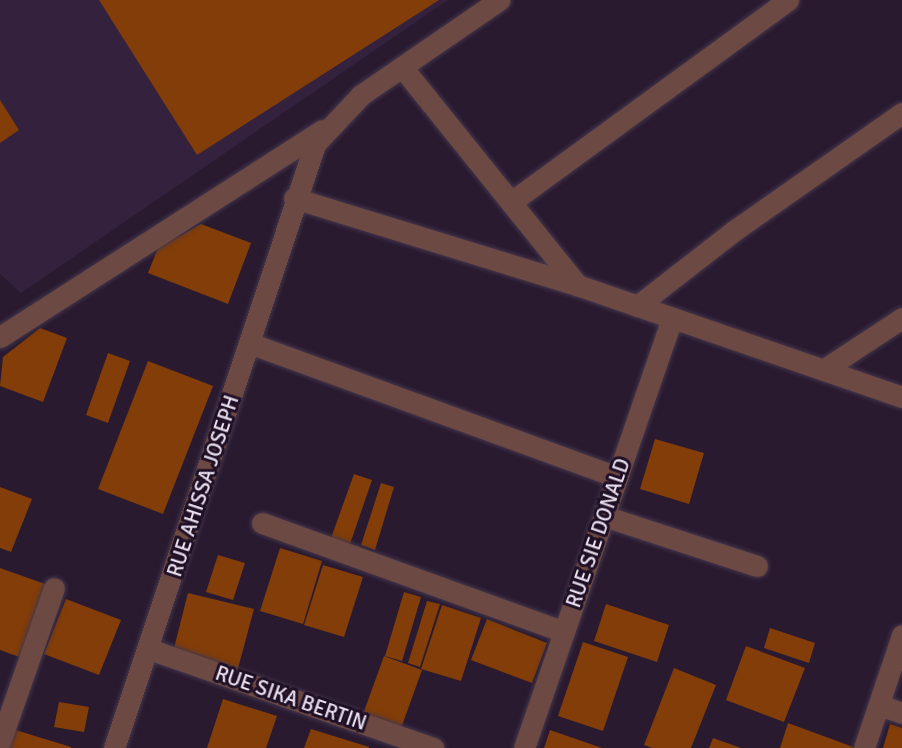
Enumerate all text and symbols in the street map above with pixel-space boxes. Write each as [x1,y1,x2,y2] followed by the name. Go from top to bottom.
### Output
[162,392,244,580] street label: RUE AHISSA JOSEPH
[561,455,635,611] street label: RUE SIE DONALD
[212,660,370,736] street label: RUE SIKA BERTIN

